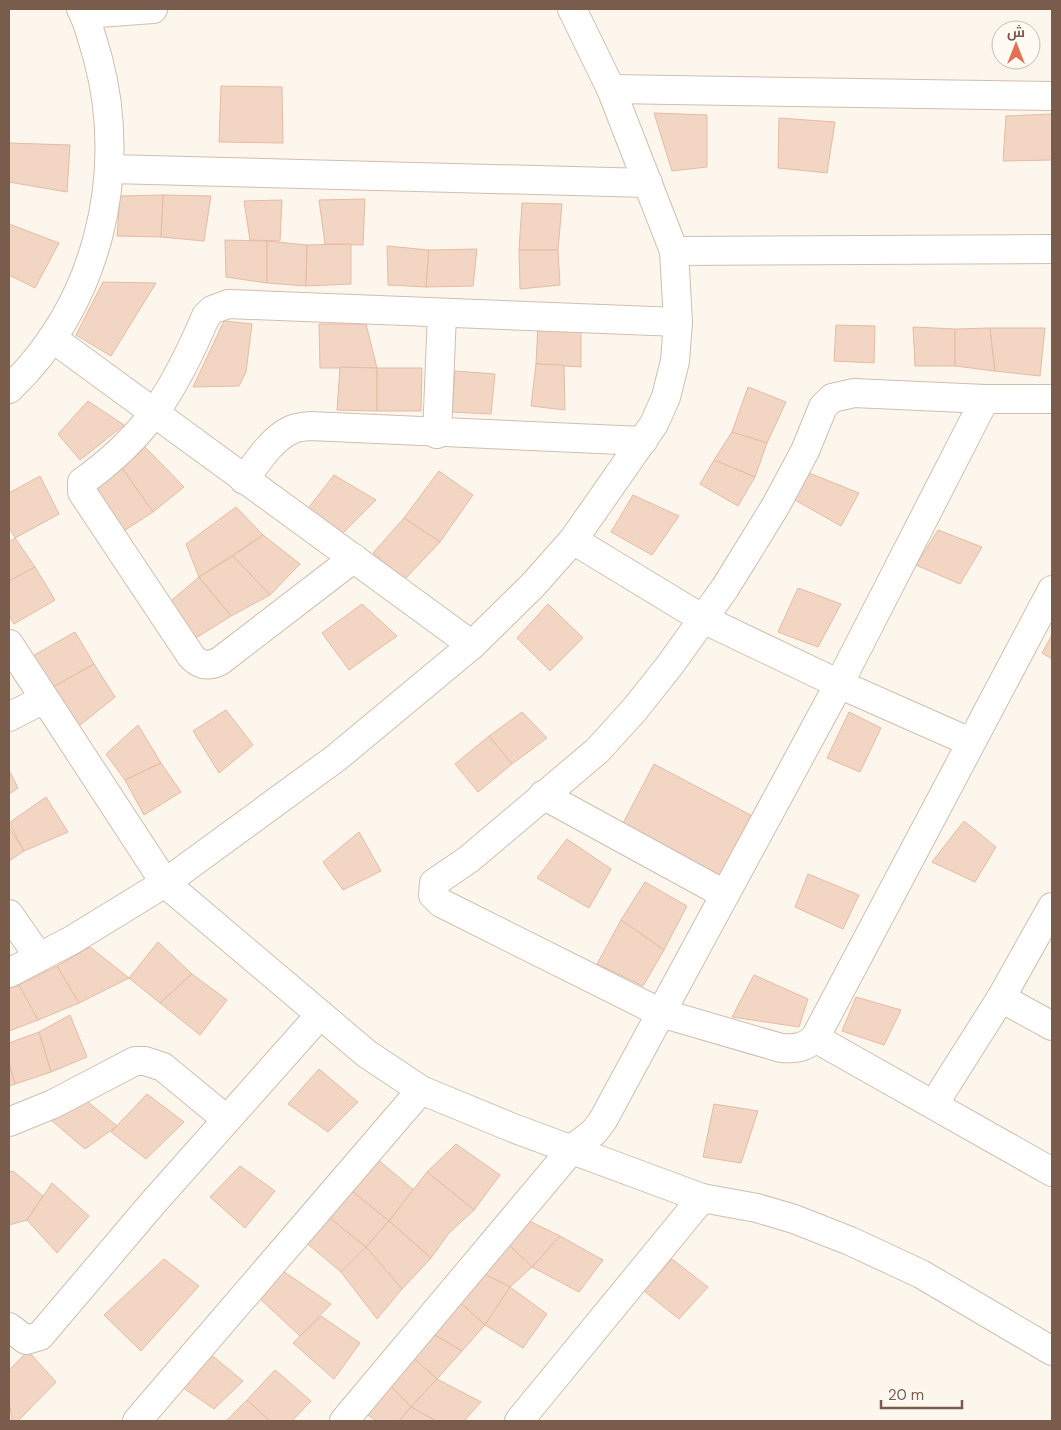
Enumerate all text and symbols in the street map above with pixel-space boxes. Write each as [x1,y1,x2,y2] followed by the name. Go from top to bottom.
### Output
[991,20,1041,70] north arrow
[1007,23,1025,41] text: ش
[881,1378,962,1410] scale bar
[888,1385,924,1405] text: 20 m

